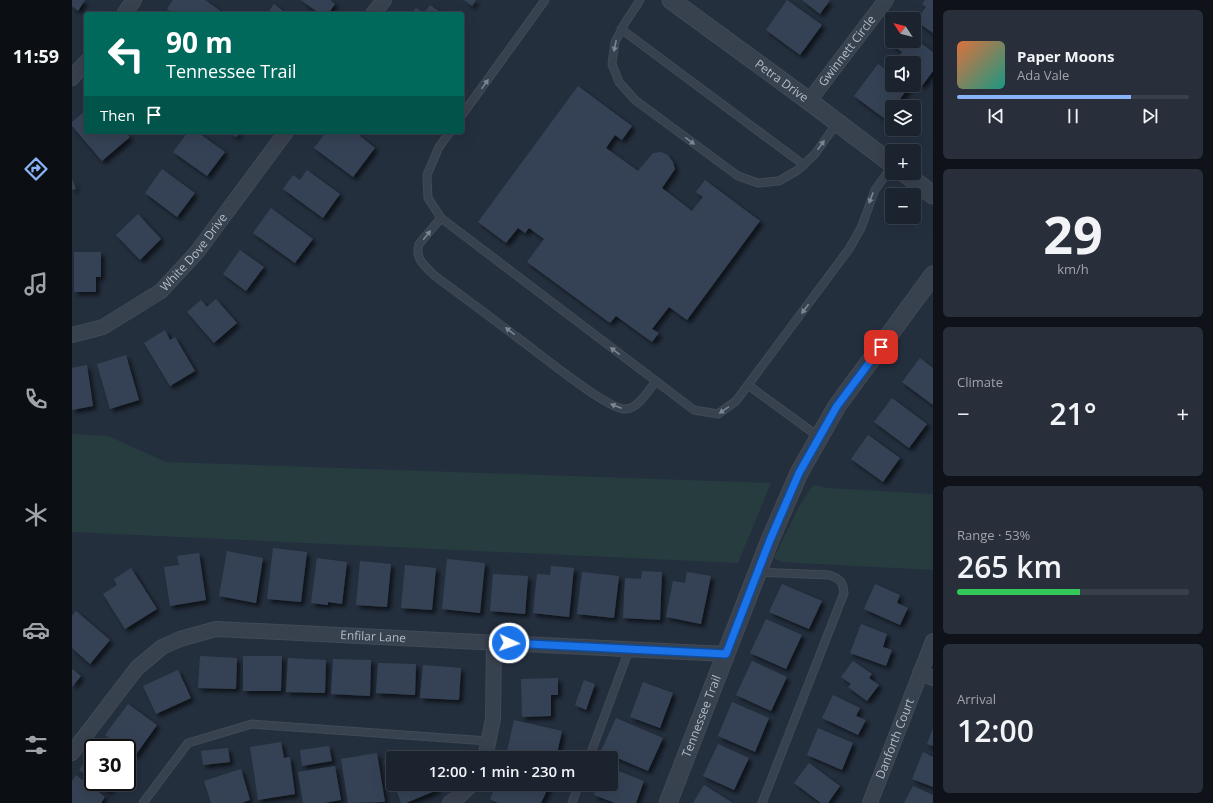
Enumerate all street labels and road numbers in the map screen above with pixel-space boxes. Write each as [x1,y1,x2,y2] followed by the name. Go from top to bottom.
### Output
[814,11,880,90] street label: Gwinnett Circle
[752,55,812,106] street label: Petra Drive
[156,209,231,295] street label: White Dove Drive
[340,626,407,646] street label: Enfilar Lane
[677,672,725,760] street label: Tennessee Trail
[871,696,918,781] street label: Danforth Court

